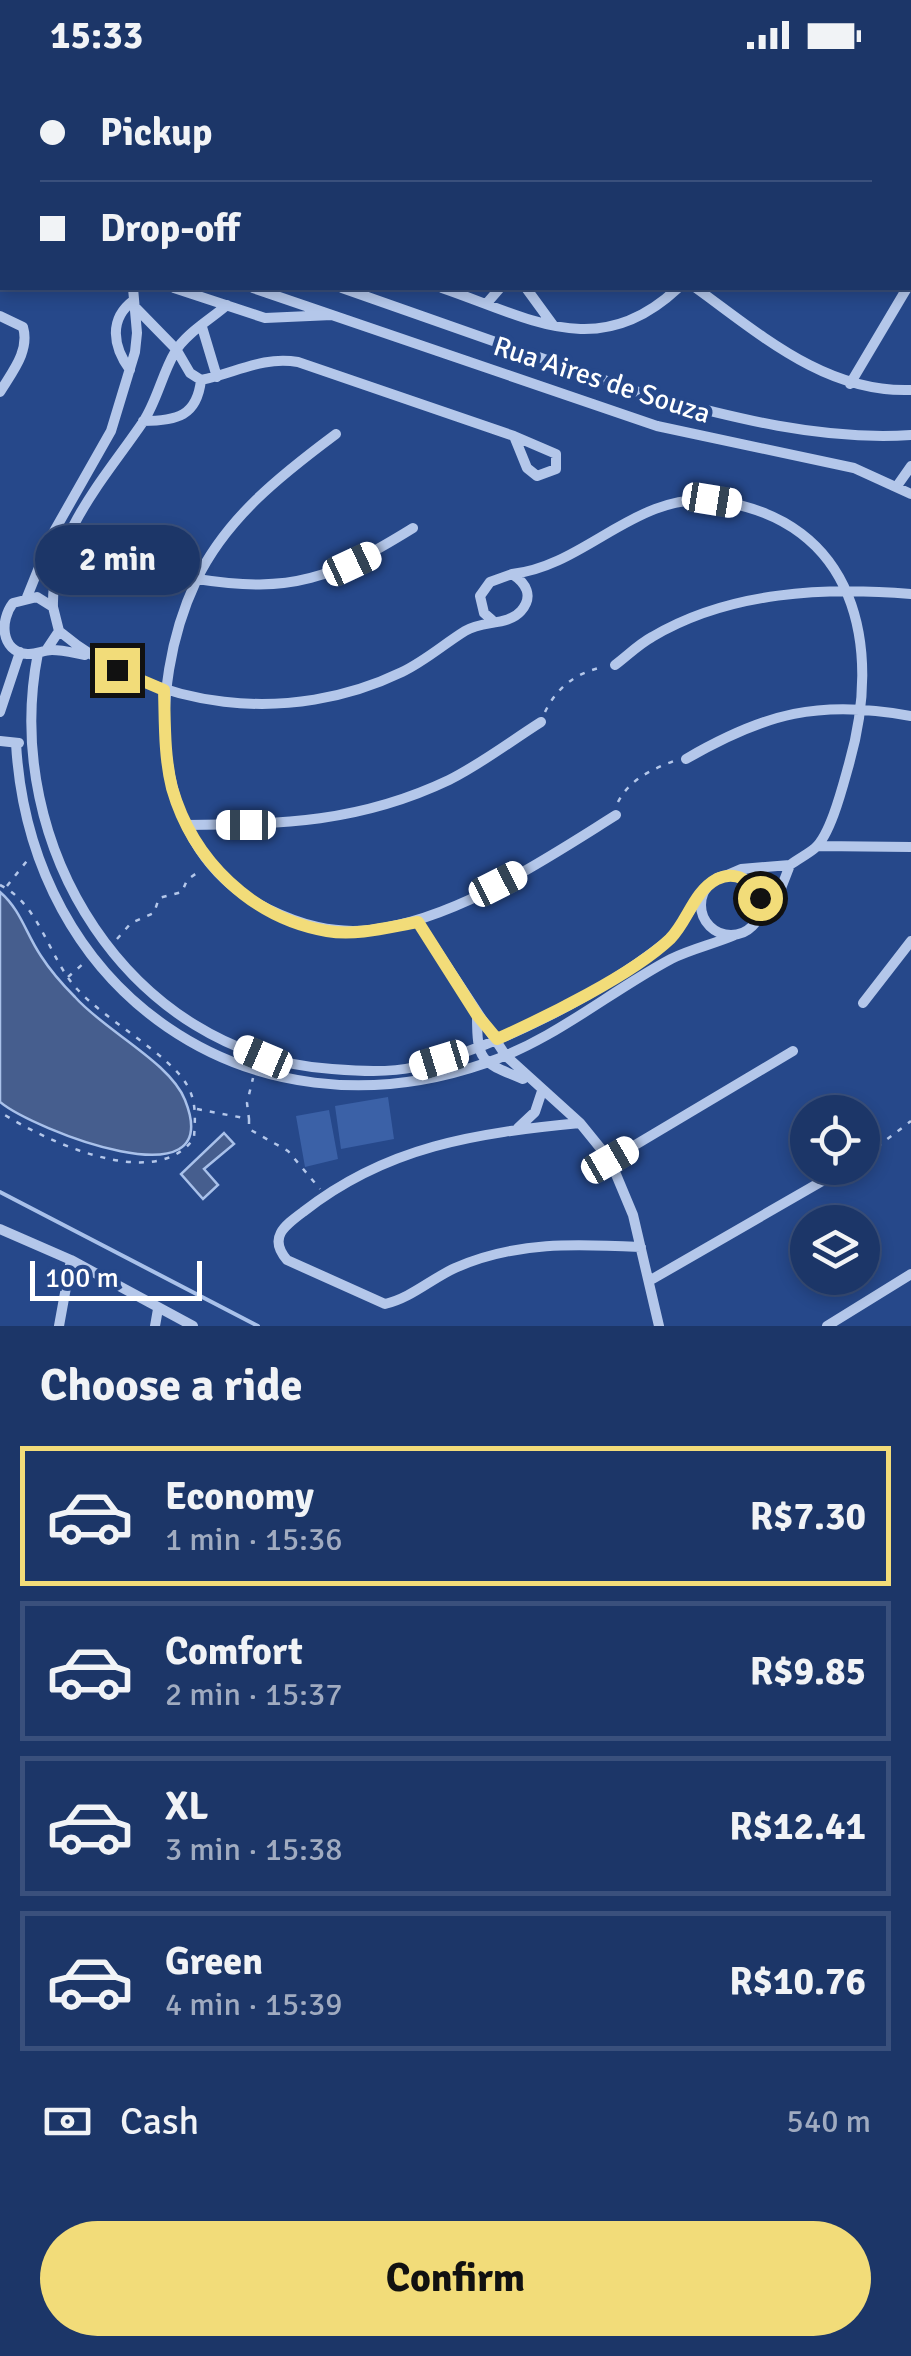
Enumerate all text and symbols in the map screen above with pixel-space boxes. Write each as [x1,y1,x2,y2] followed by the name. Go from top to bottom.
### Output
[50,12,143,59] text: 15:33
[100,109,212,156] text: Pickup
[100,205,240,252] text: Drop-off
[489,329,715,431] street label: Rua Aires de Souza
[680,480,744,520] car
[34,525,200,595] callout: 2 min
[318,538,386,590] car
[79,540,156,579] text: 2 min
[95,648,140,693] route end
[216,810,276,840] car
[464,857,532,911] car
[738,876,783,921] route start
[230,1031,296,1083] car
[406,1037,472,1083] car
[790,1095,880,1295] map controls
[790,1095,880,1185] button: locate
[577,1132,643,1188] car
[790,1205,880,1295] button: layers
[30,1256,202,1300] scale bar
[45,1261,119,1295] text: 100 m
[40,1358,303,1413] text: Choose a ride
[45,1471,135,1561] icon: car
[165,1473,314,1520] text: Economy
[750,1493,866,1540] text: R$7.30
[165,1520,343,1559] text: 1 min · 15:36
[45,1626,135,1716] icon: car
[165,1628,303,1675] text: Comfort
[750,1648,866,1695] text: R$9.85
[165,1675,343,1714] text: 2 min · 15:37
[45,1781,135,1871] icon: car
[165,1783,208,1830] text: XL
[729,1803,866,1850] text: R$12.41
[165,1830,343,1869] text: 3 min · 15:38
[45,1936,135,2026] icon: car
[165,1938,263,1985] text: Green
[729,1958,866,2005] text: R$10.76
[165,1985,343,2024] text: 4 min · 15:39
[40,2094,95,2149] icon: cash
[120,2098,199,2145] text: Cash
[787,2102,871,2141] text: 540 m
[40,2221,871,2336] button: Confirm

